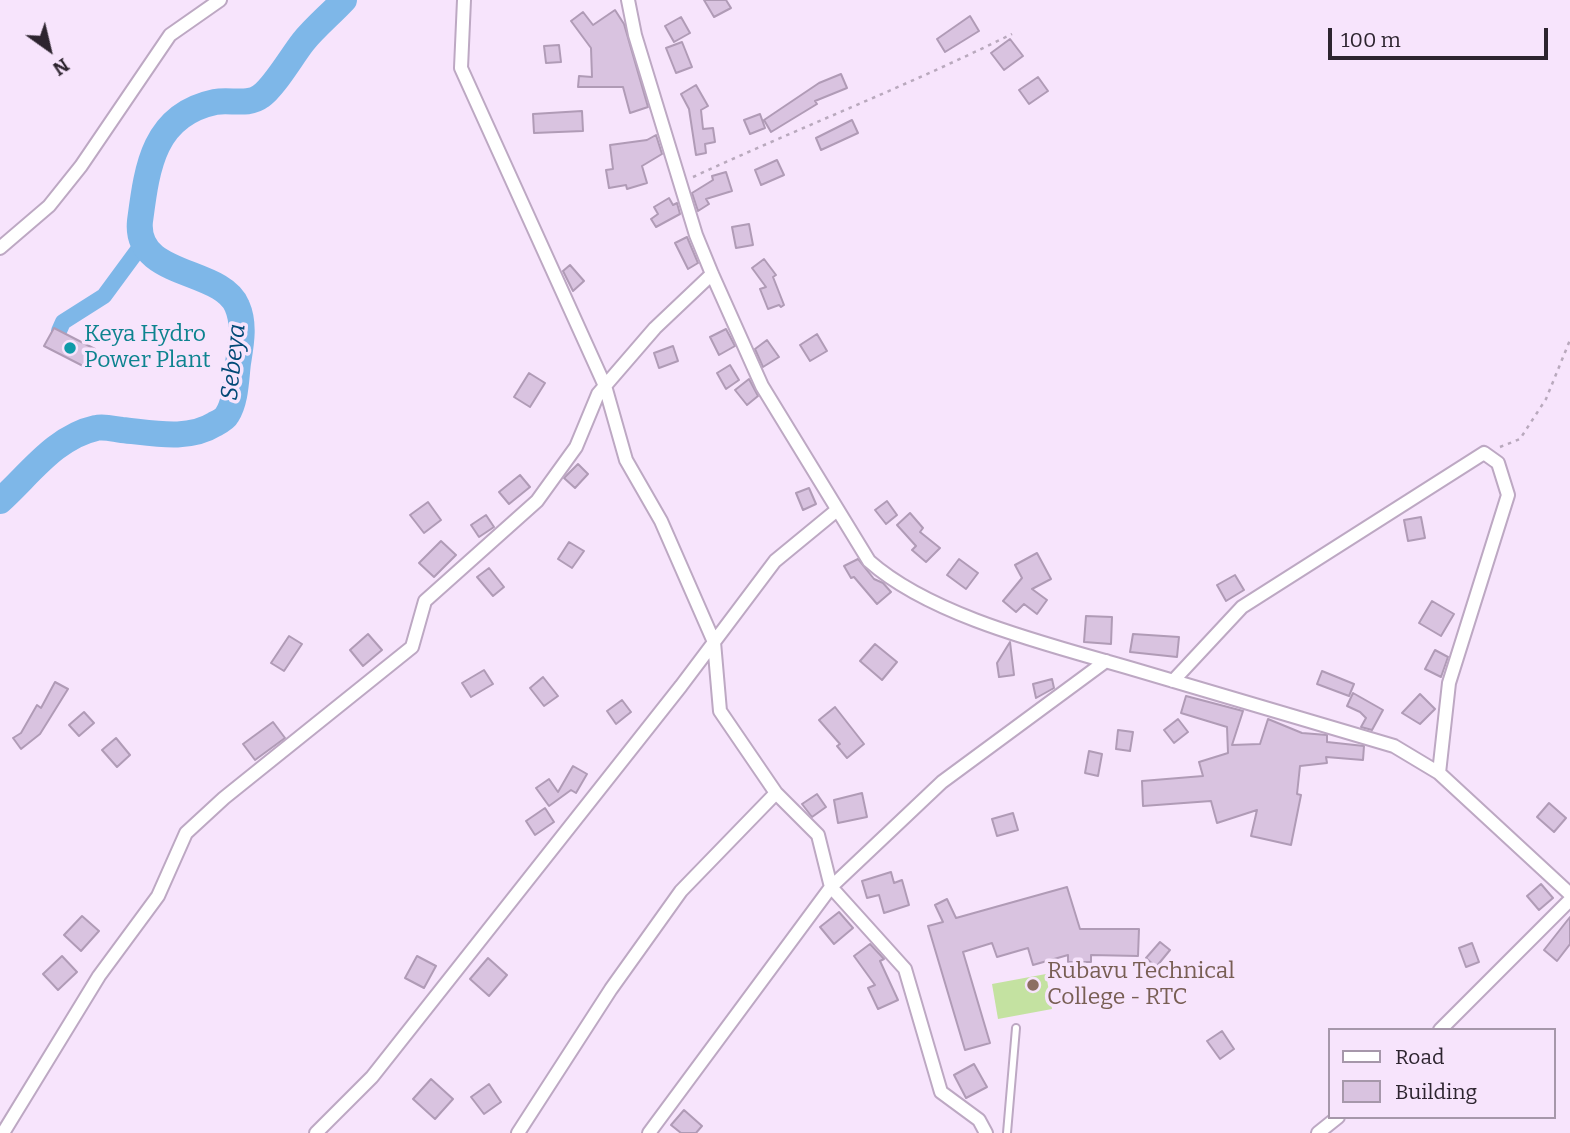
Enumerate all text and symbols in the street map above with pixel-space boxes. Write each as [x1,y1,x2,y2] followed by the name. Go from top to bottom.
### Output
[14,14,84,84] north arrow
[1332,14,1552,58] scale bar
[1341,27,1401,53] text: 100 m
[49,53,74,80] text: N
[84,321,211,375] place label: Keya Hydro Power Plant
[216,322,252,402] water label: Sebeya
[62,340,78,356] marker: Keya Hydro Power Plant
[1047,958,1235,1012] place label: Rubavu Technical College - RTC
[1025,977,1041,993] marker: Rubavu Technical College - RTC
[1328,1028,1556,1119] legend
[1395,1044,1444,1070] text: Road
[1395,1079,1477,1105] text: Building

